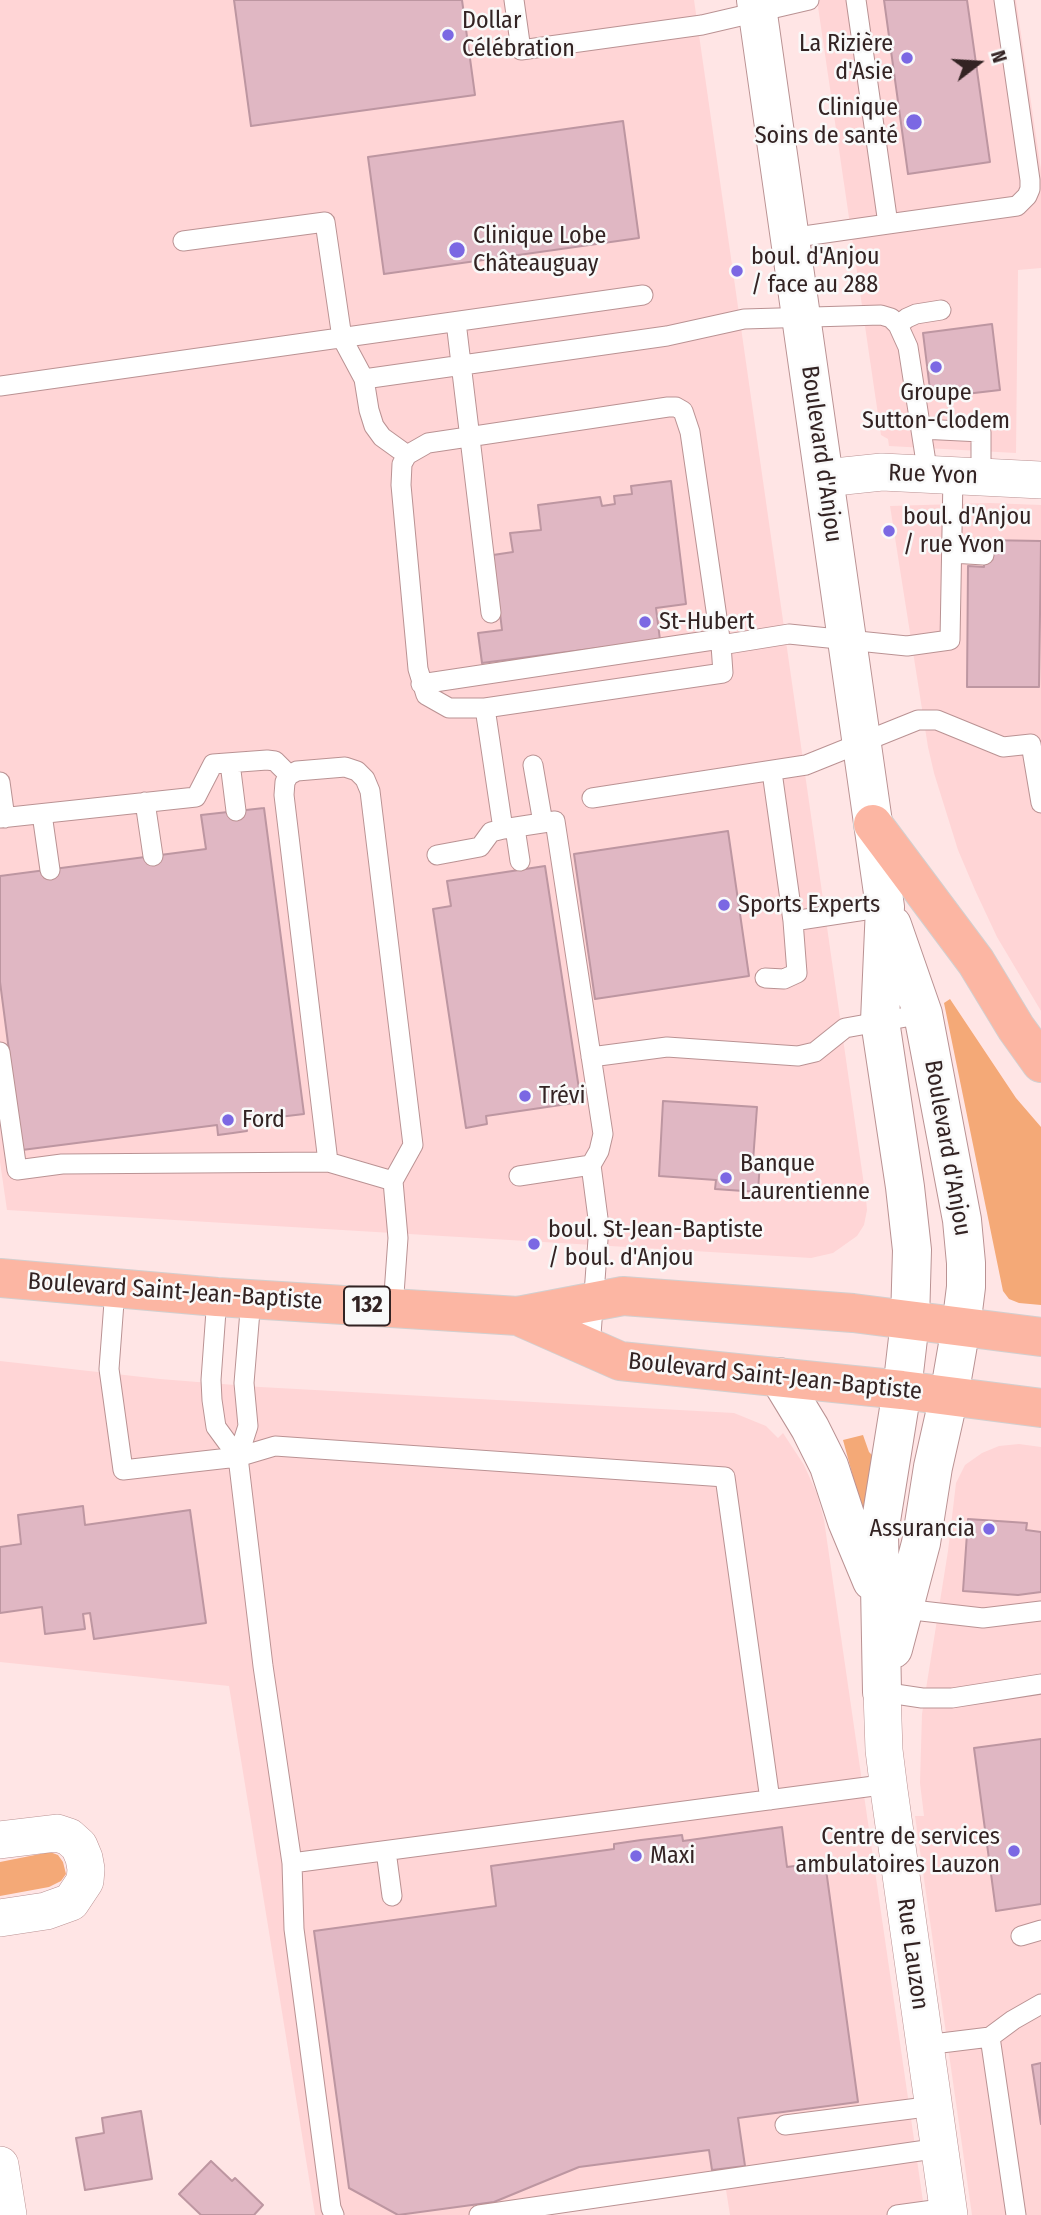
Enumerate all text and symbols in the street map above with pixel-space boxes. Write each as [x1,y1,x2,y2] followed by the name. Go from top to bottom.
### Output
[462,7,575,63] place label: Dollar Célébration
[440,27,456,43] marker: Dollar Célébration
[943,28,1013,98] north arrow
[799,30,893,86] place label: La Rizière d'Asie
[986,48,1011,66] text: N
[899,50,915,66] marker: La Rizière d'Asie
[755,94,898,150] place label: Clinique Soins de santé
[904,112,924,132] marker: Clinique Soins de santé
[473,222,606,278] place label: Clinique Lobe Châteauguay
[447,240,467,260] marker: Clinique Lobe Châteauguay
[751,243,880,299] place label: boul. d'Anjou / face au 288
[729,263,745,279] marker: boul. d'Anjou / face au 288
[928,359,944,375] marker: Groupe Sutton-Clodem
[794,364,848,544] street label: Boulevard d'Anjou
[862,379,1010,435] place label: Groupe Sutton-Clodem
[888,459,978,491] street label: Rue Yvon
[903,503,1032,559] place label: boul. d'Anjou / rue Yvon
[881,523,897,539] marker: boul. d'Anjou / rue Yvon
[659,608,755,636] place label: St-Hubert
[637,614,653,630] marker: St-Hubert
[738,891,880,919] place label: Sports Experts
[716,897,732,913] marker: Sports Experts
[917,1058,977,1238] street label: Boulevard d'Anjou
[539,1082,586,1110] place label: Trévi
[517,1088,533,1104] marker: Trévi
[242,1106,285,1134] place label: Ford
[220,1112,236,1128] marker: Ford
[740,1150,870,1206] place label: Banque Laurentienne
[718,1170,734,1186] marker: Banque Laurentienne
[548,1216,763,1272] place label: boul. St-Jean-Baptiste / boul. d'Anjou
[526,1236,542,1252] marker: boul. St-Jean-Baptiste / boul. d'Anjou
[27,1267,323,1317] street label: Boulevard Saint-Jean-Baptiste
[344,1287,390,1326] road number: 132
[627,1347,923,1407] street label: Boulevard Saint-Jean-Baptiste
[869,1515,975,1543] place label: Assurancia
[981,1521,997,1537] marker: Assurancia
[796,1823,1000,1879] place label: Centre de services ambulatoires Lauzon
[650,1842,695,1870] place label: Maxi
[1006,1843,1022,1859] marker: Centre de services ambulatoires Lauzon
[628,1848,644,1864] marker: Maxi
[890,1896,934,2012] street label: Rue Lauzon

